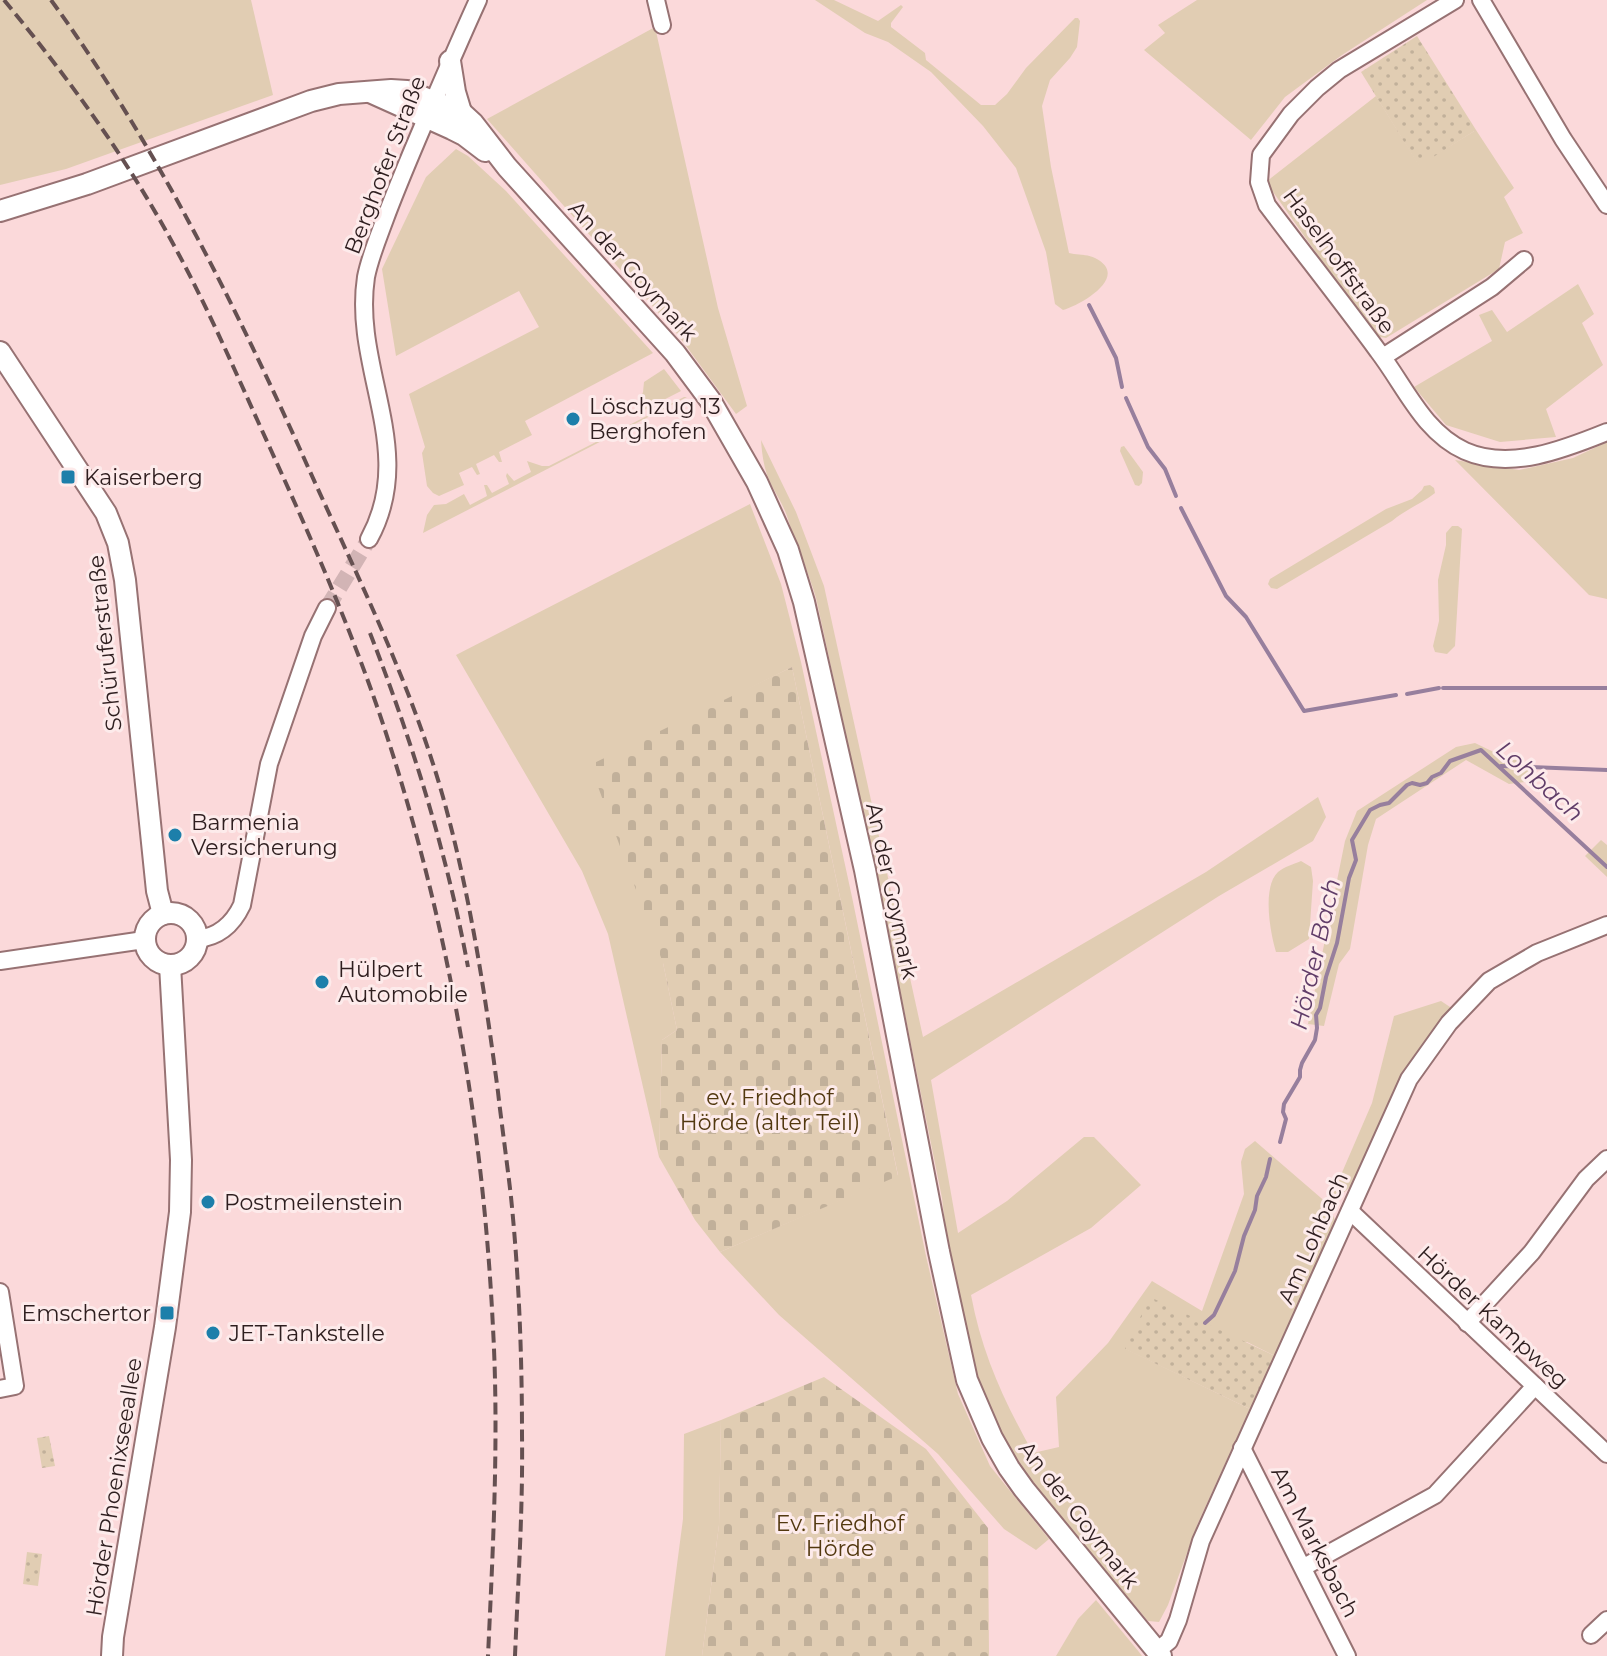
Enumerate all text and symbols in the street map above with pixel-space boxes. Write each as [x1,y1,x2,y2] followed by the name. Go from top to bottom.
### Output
[339,72,431,258] street label: Berghofer Straße
[1277,183,1401,339] street label: Haselhoffstraße
[563,195,704,347] street label: An der Goymark
[589,393,721,445] place label: Löschzug 13 Berghofen
[564,410,582,428] marker: Löschzug 13 Berghofen
[84,464,203,491] place label: Kaiserberg
[59,468,77,486] marker: Kaiserberg
[82,554,128,732] street label: Schüruferstraße
[1490,734,1590,828] water label: Lohbach
[860,800,924,983] street label: An der Goymark
[191,809,338,861] place label: Barmenia Versicherung
[166,826,184,844] marker: Barmenia Versicherung
[1283,875,1347,1033] water label: Hörder Bach
[338,956,468,1008] place label: Hülpert Automobile
[313,973,331,991] marker: Hülpert Automobile
[680,1084,860,1136] park label: ev. Friedhof Hörde (alter Teil)
[1272,1168,1354,1308] street label: Am Lohbach
[224,1189,403,1216] place label: Postmeilenstein
[199,1193,217,1211] marker: Postmeilenstein
[1412,1240,1574,1394] street label: Hörder Kampweg
[22,1300,151,1327] place label: Emschertor
[158,1304,176,1322] marker: Emschertor
[228,1320,385,1347] place label: JET-Tankstelle
[204,1324,222,1342] marker: JET-Tankstelle
[80,1356,148,1618] street label: Hörder Phoenixseeallee
[1013,1436,1145,1595] street label: An der Goymark
[1265,1462,1365,1622] street label: Am Marksbach
[776,1510,906,1562] park label: Ev. Friedhof Hörde

